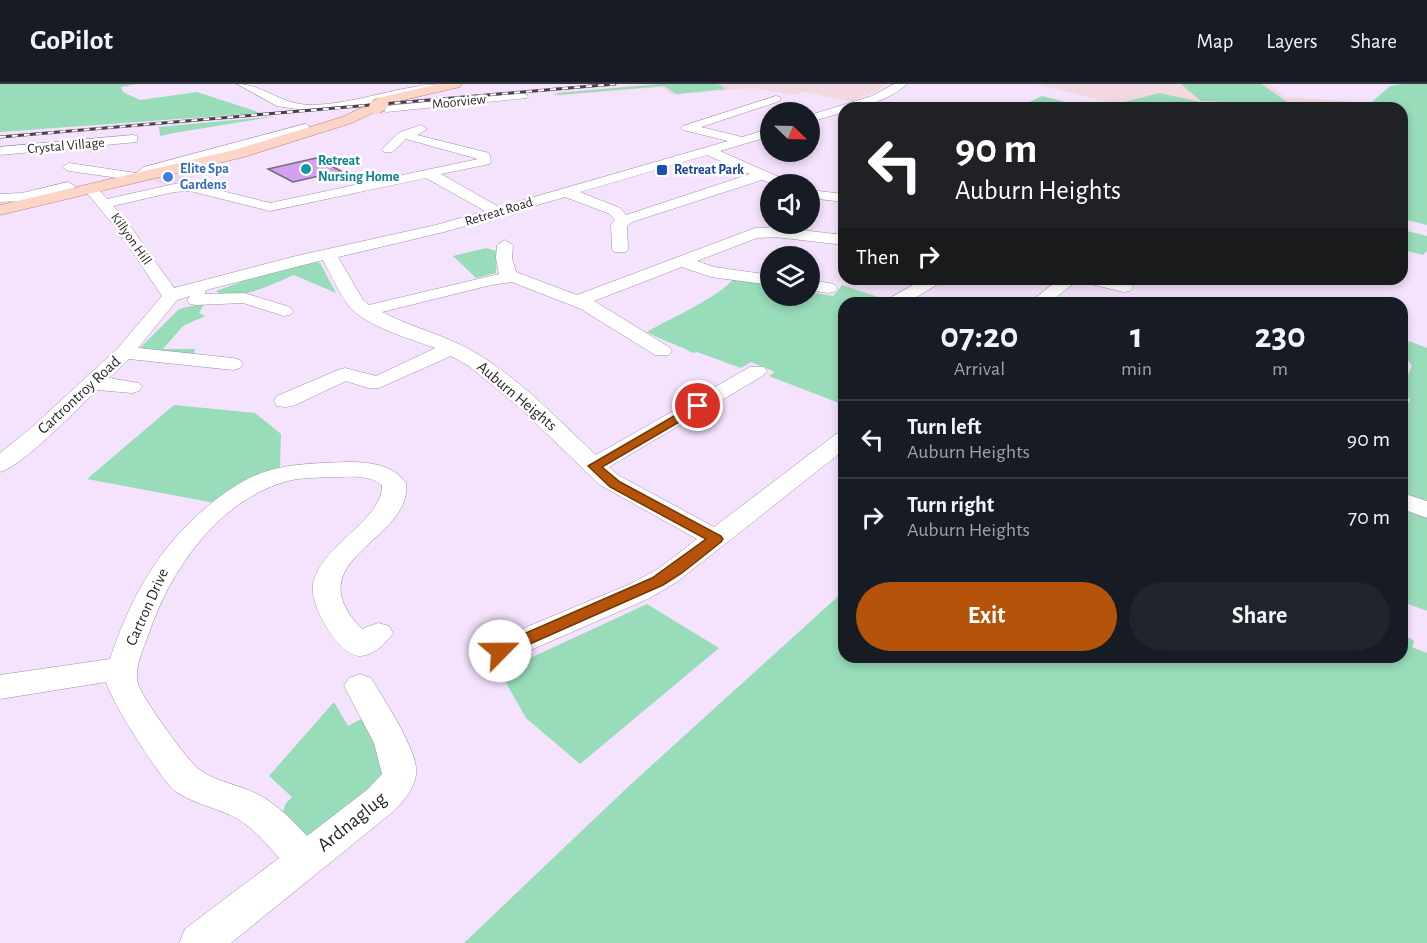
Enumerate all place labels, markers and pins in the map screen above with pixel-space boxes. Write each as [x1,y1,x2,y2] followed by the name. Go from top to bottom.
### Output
[318,154,400,184] place label: Retreat Nursing Home
[180,162,229,192] place label: Elite Spa Gardens
[299,162,313,176] marker: Retreat Nursing Home
[655,163,669,177] marker: Retreat Park
[674,163,744,177] place label: Retreat Park
[161,170,175,184] marker: Elite Spa Gardens
[672,380,723,431] pin

